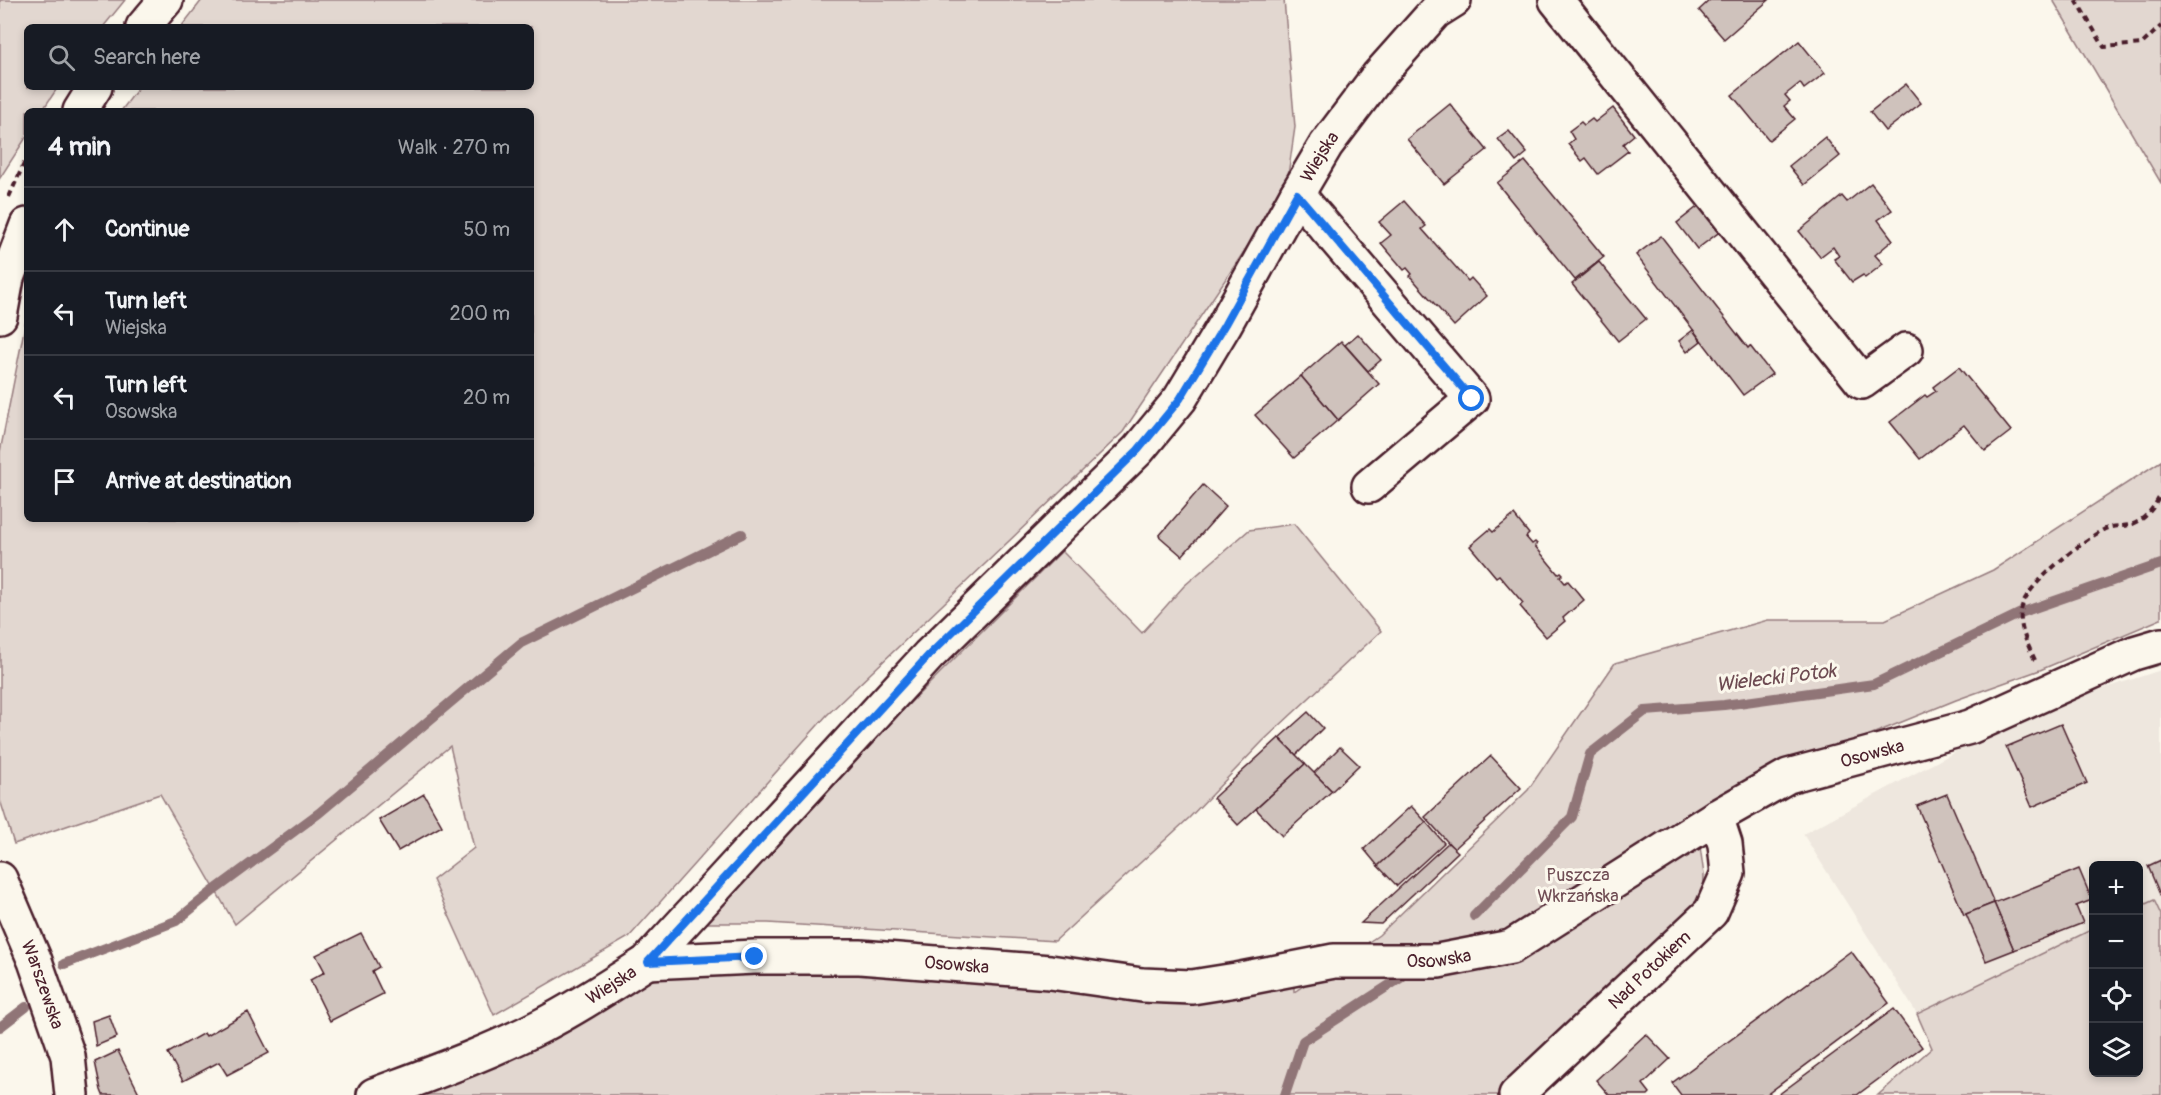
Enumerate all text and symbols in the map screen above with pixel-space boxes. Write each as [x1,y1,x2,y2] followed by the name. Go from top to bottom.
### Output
[24,24,534,90] search box
[45,41,78,74] icon: search
[93,43,200,71] text: Search here
[1296,127,1344,187] street label: Wiejska
[48,131,111,163] text: 4 min
[398,135,510,160] text: Walk · 270 m
[48,213,81,246] icon: ahead
[105,215,189,243] text: Continue
[463,217,510,242] text: 50 m
[105,287,187,315] text: Turn left
[48,297,81,330] icon: left
[449,301,510,326] text: 200 m
[105,315,167,340] text: Wiejska
[105,371,187,399] text: Turn left
[48,381,81,414] icon: left
[463,385,510,410] text: 20 m
[1458,385,1484,411] route start
[105,399,177,424] text: Osowska
[48,465,81,498] icon: arrive
[105,467,291,495] text: Arrive at destination
[1715,658,1839,697] water label: Wielecki Potok
[1838,734,1907,773] street label: Osowska
[2089,861,2143,1077] map controls
[2089,861,2143,915] button: +
[1537,864,1619,908] park label: Puszcza Wkrzańska
[2089,915,2143,969] button: −
[1604,926,1696,1015] street label: Nad Potokiem
[16,937,69,1032] street label: Warszewska
[741,943,767,969] route end
[1406,944,1473,973] street label: Osowska
[923,951,990,979] street label: Osowska
[582,961,641,1010] street label: Wiejska
[2089,969,2143,1023] button: locate
[2089,1023,2143,1077] button: layers

